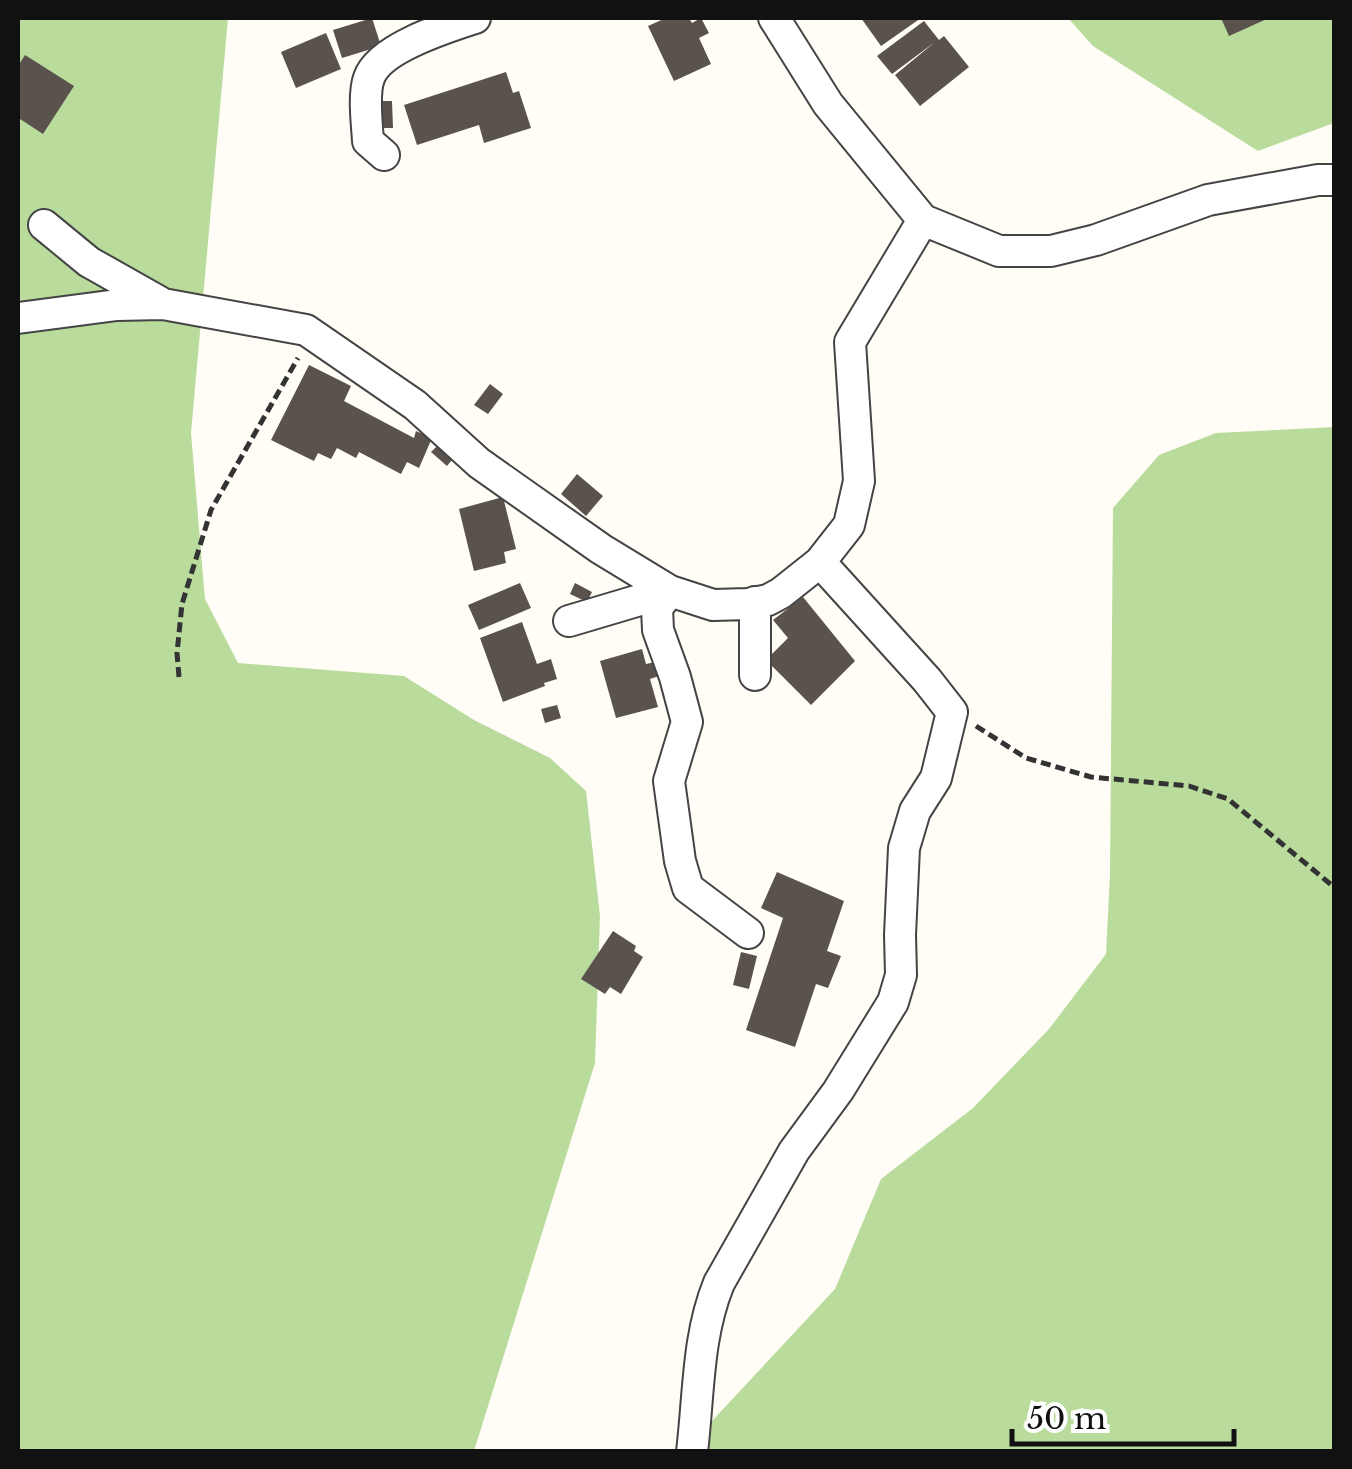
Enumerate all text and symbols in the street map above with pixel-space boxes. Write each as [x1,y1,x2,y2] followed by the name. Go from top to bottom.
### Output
[1012,1384,1234,1446] scale bar
[1027,1400,1106,1437] text: 50 m

